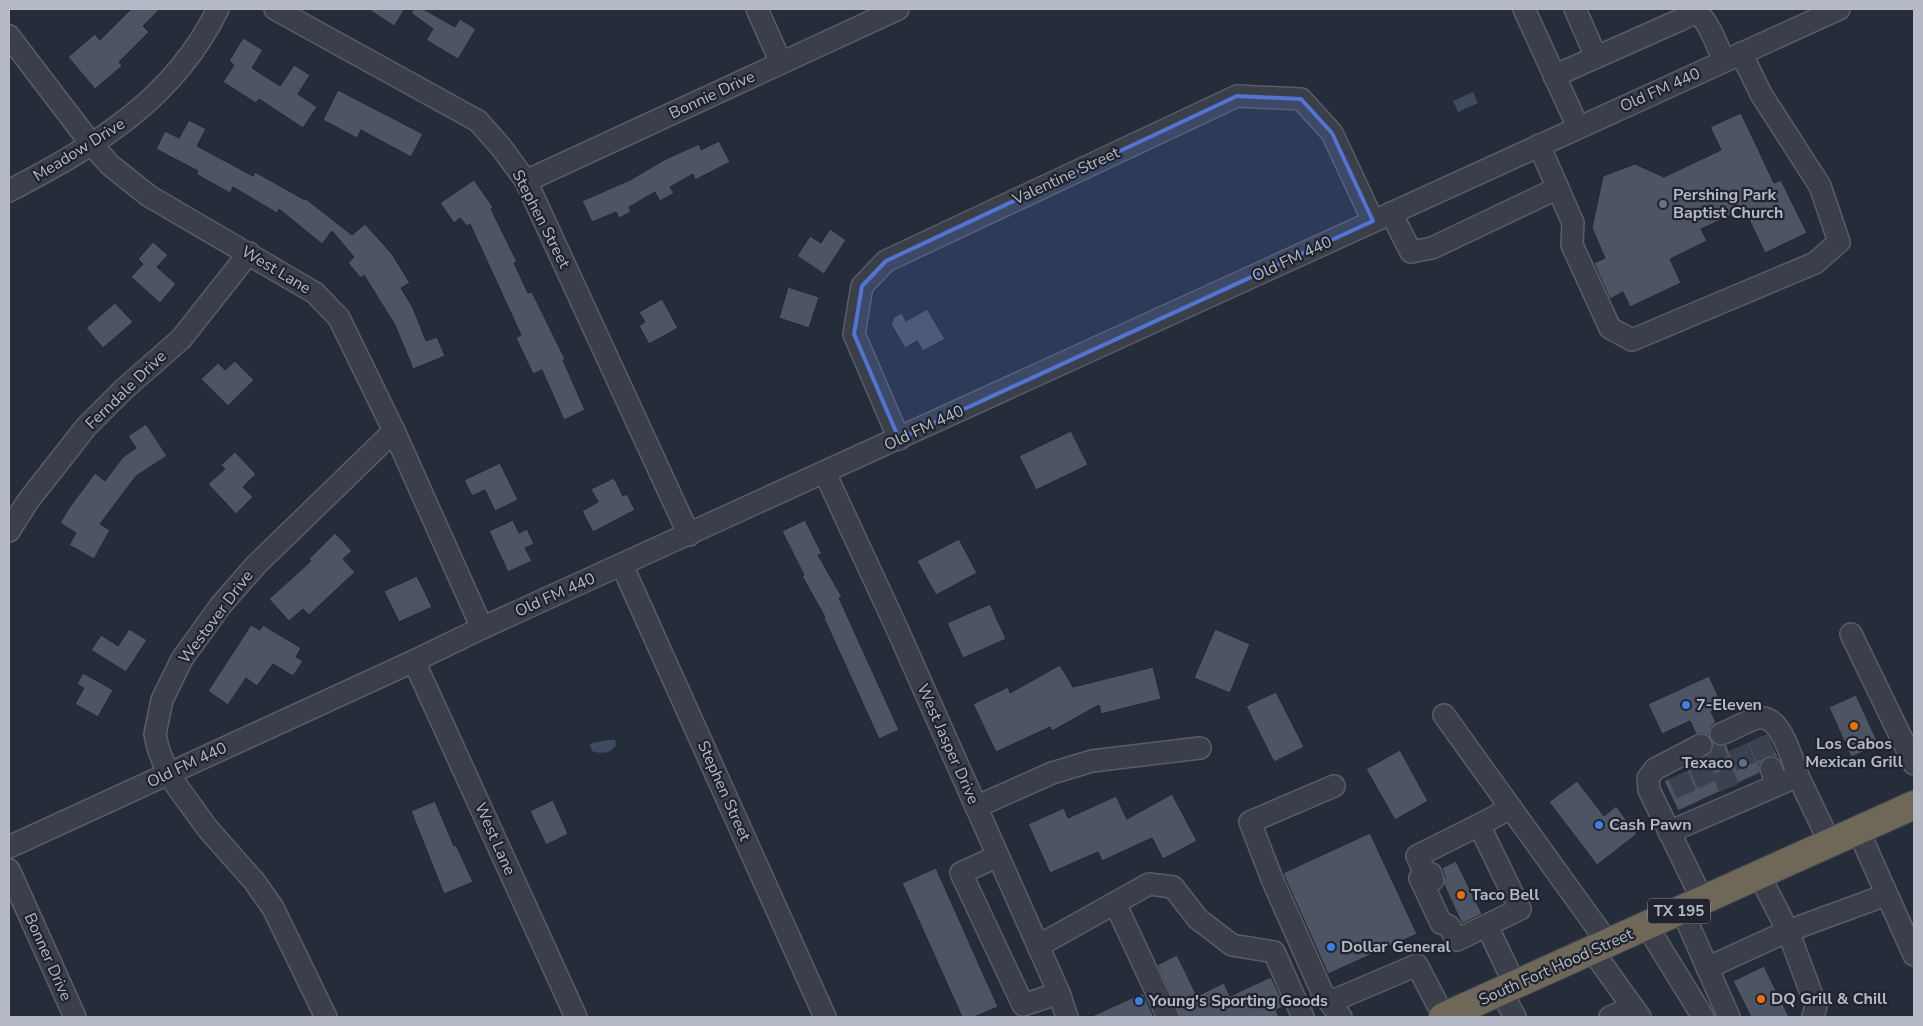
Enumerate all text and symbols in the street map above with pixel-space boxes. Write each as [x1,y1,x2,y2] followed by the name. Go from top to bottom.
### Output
[1616,63,1704,117] street label: Old FM 440
[666,66,758,124] street label: Bonnie Drive
[29,113,129,187] street label: Meadow Drive
[1008,141,1123,211] street label: Valentine Street
[507,166,575,272] street label: Stephen Street
[1673,184,1783,224] place label: Pershing Park Baptist Church
[1657,198,1669,210] marker: Pershing Park Baptist Church
[1249,231,1335,287] street label: Old FM 440
[237,241,315,299] street label: West Lane
[81,346,171,434] street label: Ferndale Drive
[881,400,967,456] street label: Old FM 440
[174,566,258,668] street label: Westover Drive
[511,568,599,622] street label: Old FM 440
[912,680,984,808] street label: West Jasper Drive
[1696,694,1762,716] place label: 7-Eleven
[1680,699,1692,711] marker: 7-Eleven
[1848,720,1860,732] marker: Los Cabos Mexican Grill
[1805,733,1903,773] place label: Los Cabos Mexican Grill
[144,737,230,793] street label: Old FM 440
[692,737,756,845] street label: Stephen Street
[1682,752,1733,774] place label: Texaco
[1737,757,1749,769] marker: Texaco
[469,799,521,879] street label: West Lane
[1609,814,1692,836] place label: Cash Pawn
[1593,819,1605,831] marker: Cash Pawn
[1471,884,1539,906] place label: Taco Bell
[1455,889,1467,901] marker: Taco Bell
[1648,898,1710,924] road number: TX 195
[19,910,77,1004] street label: Bonner Drive
[1475,923,1637,1011] street label: South Fort Hood Street
[1341,936,1451,958] place label: Dollar General
[1325,941,1337,953] marker: Dollar General
[1771,988,1887,1010] place label: DQ Grill & Chill
[1148,990,1328,1012] place label: Young's Sporting Goods
[1755,993,1767,1005] marker: DQ Grill & Chill
[1133,995,1145,1007] marker: Young's Sporting Goods

